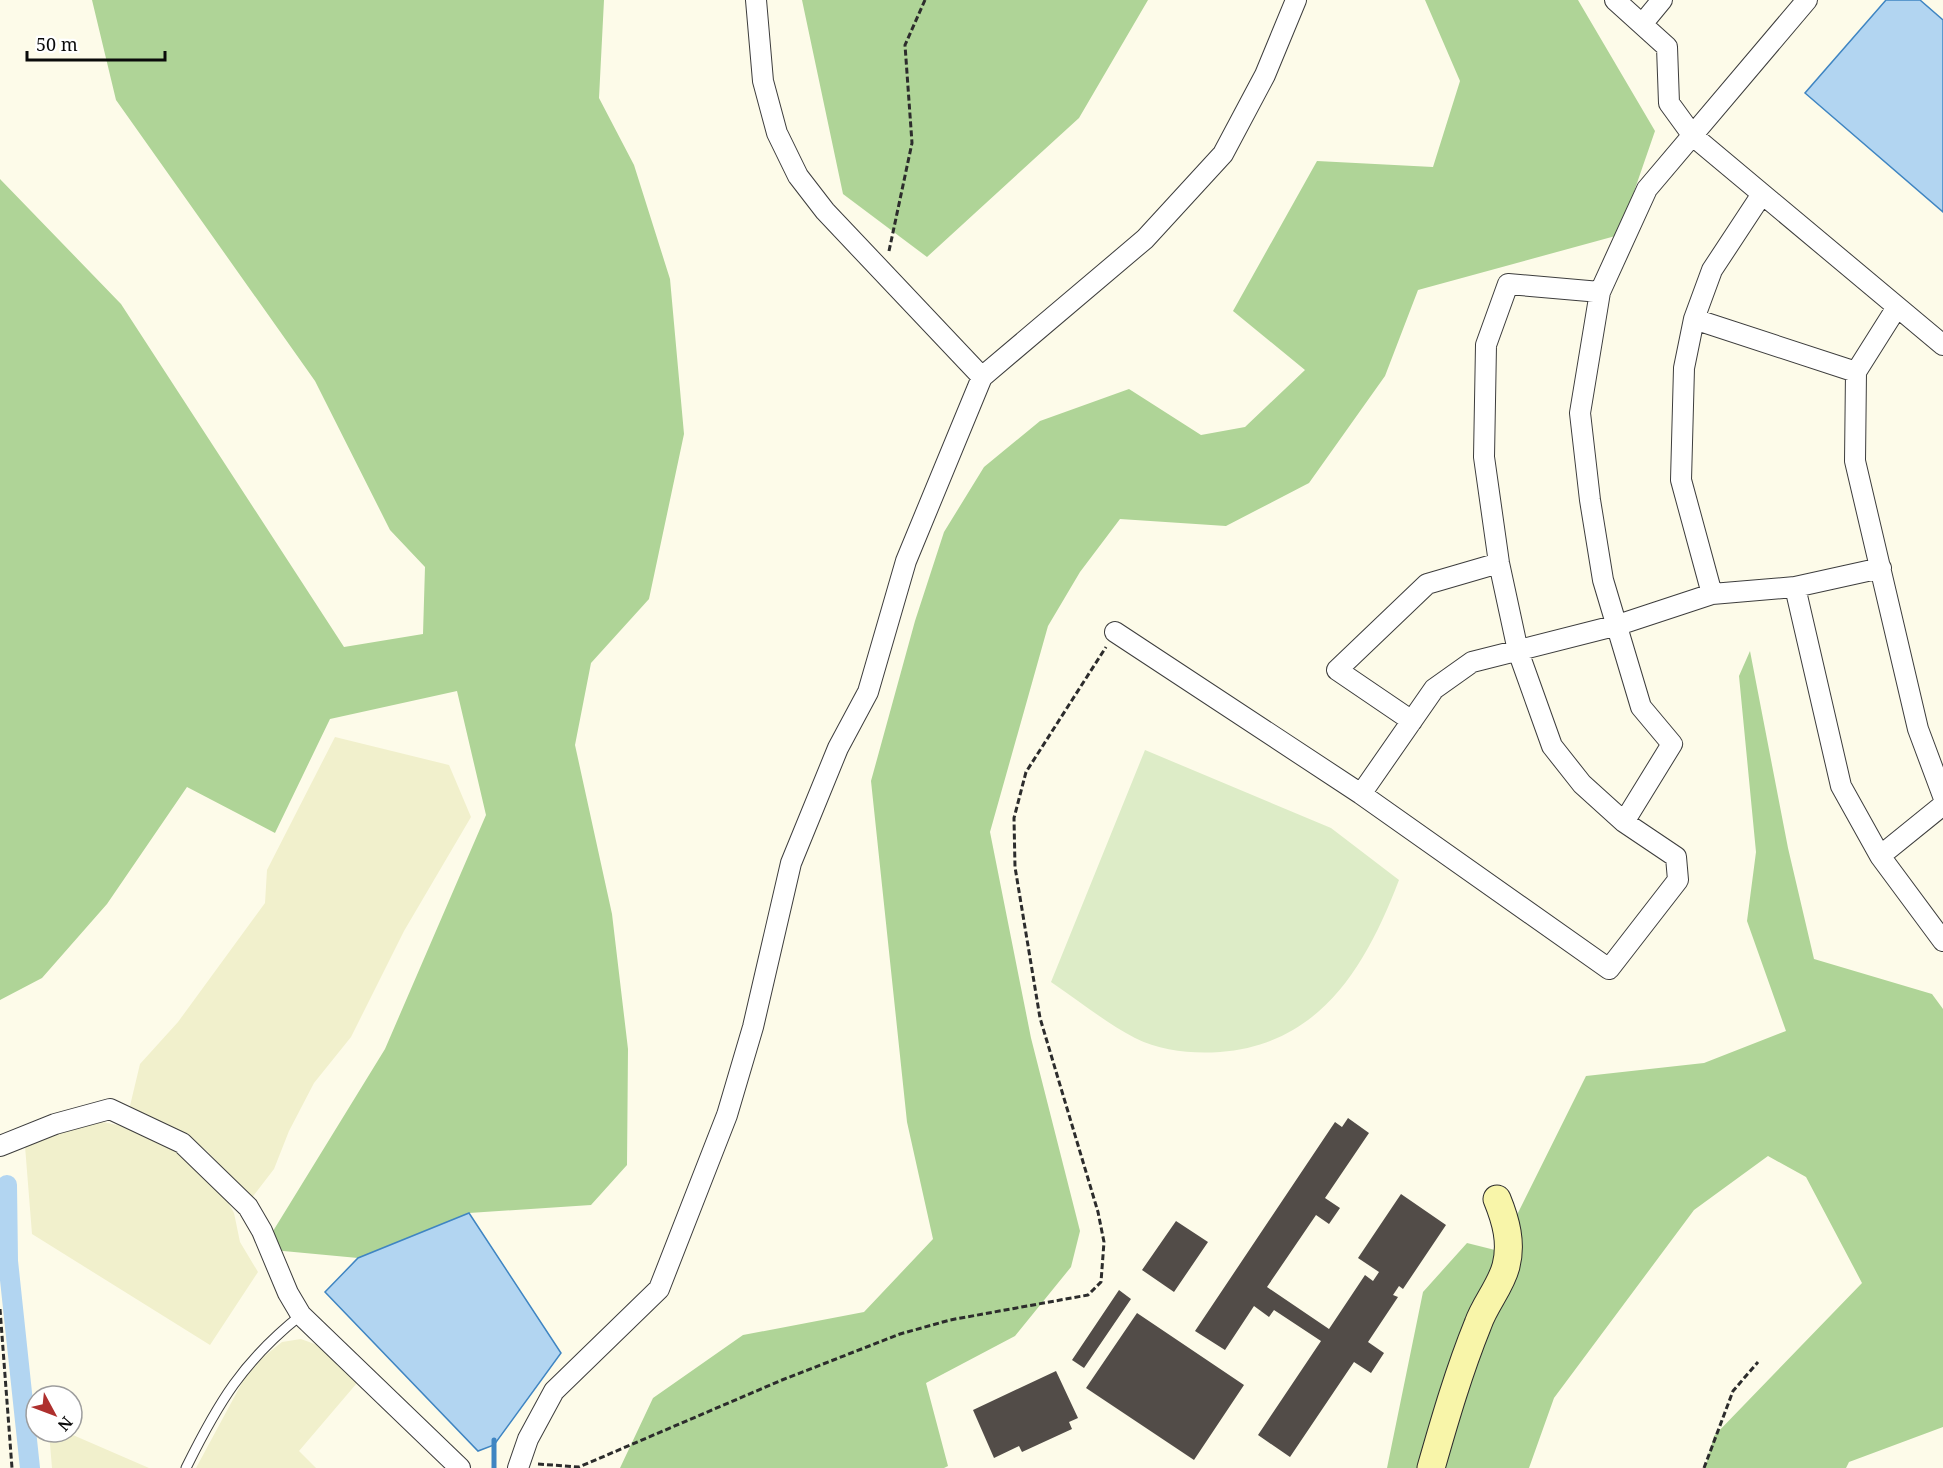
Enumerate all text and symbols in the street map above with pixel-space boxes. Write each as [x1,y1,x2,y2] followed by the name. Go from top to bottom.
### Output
[27,24,165,62] scale bar
[36,32,78,56] text: 50 m
[24,1384,84,1444] north arrow
[53,1412,78,1436] text: N

